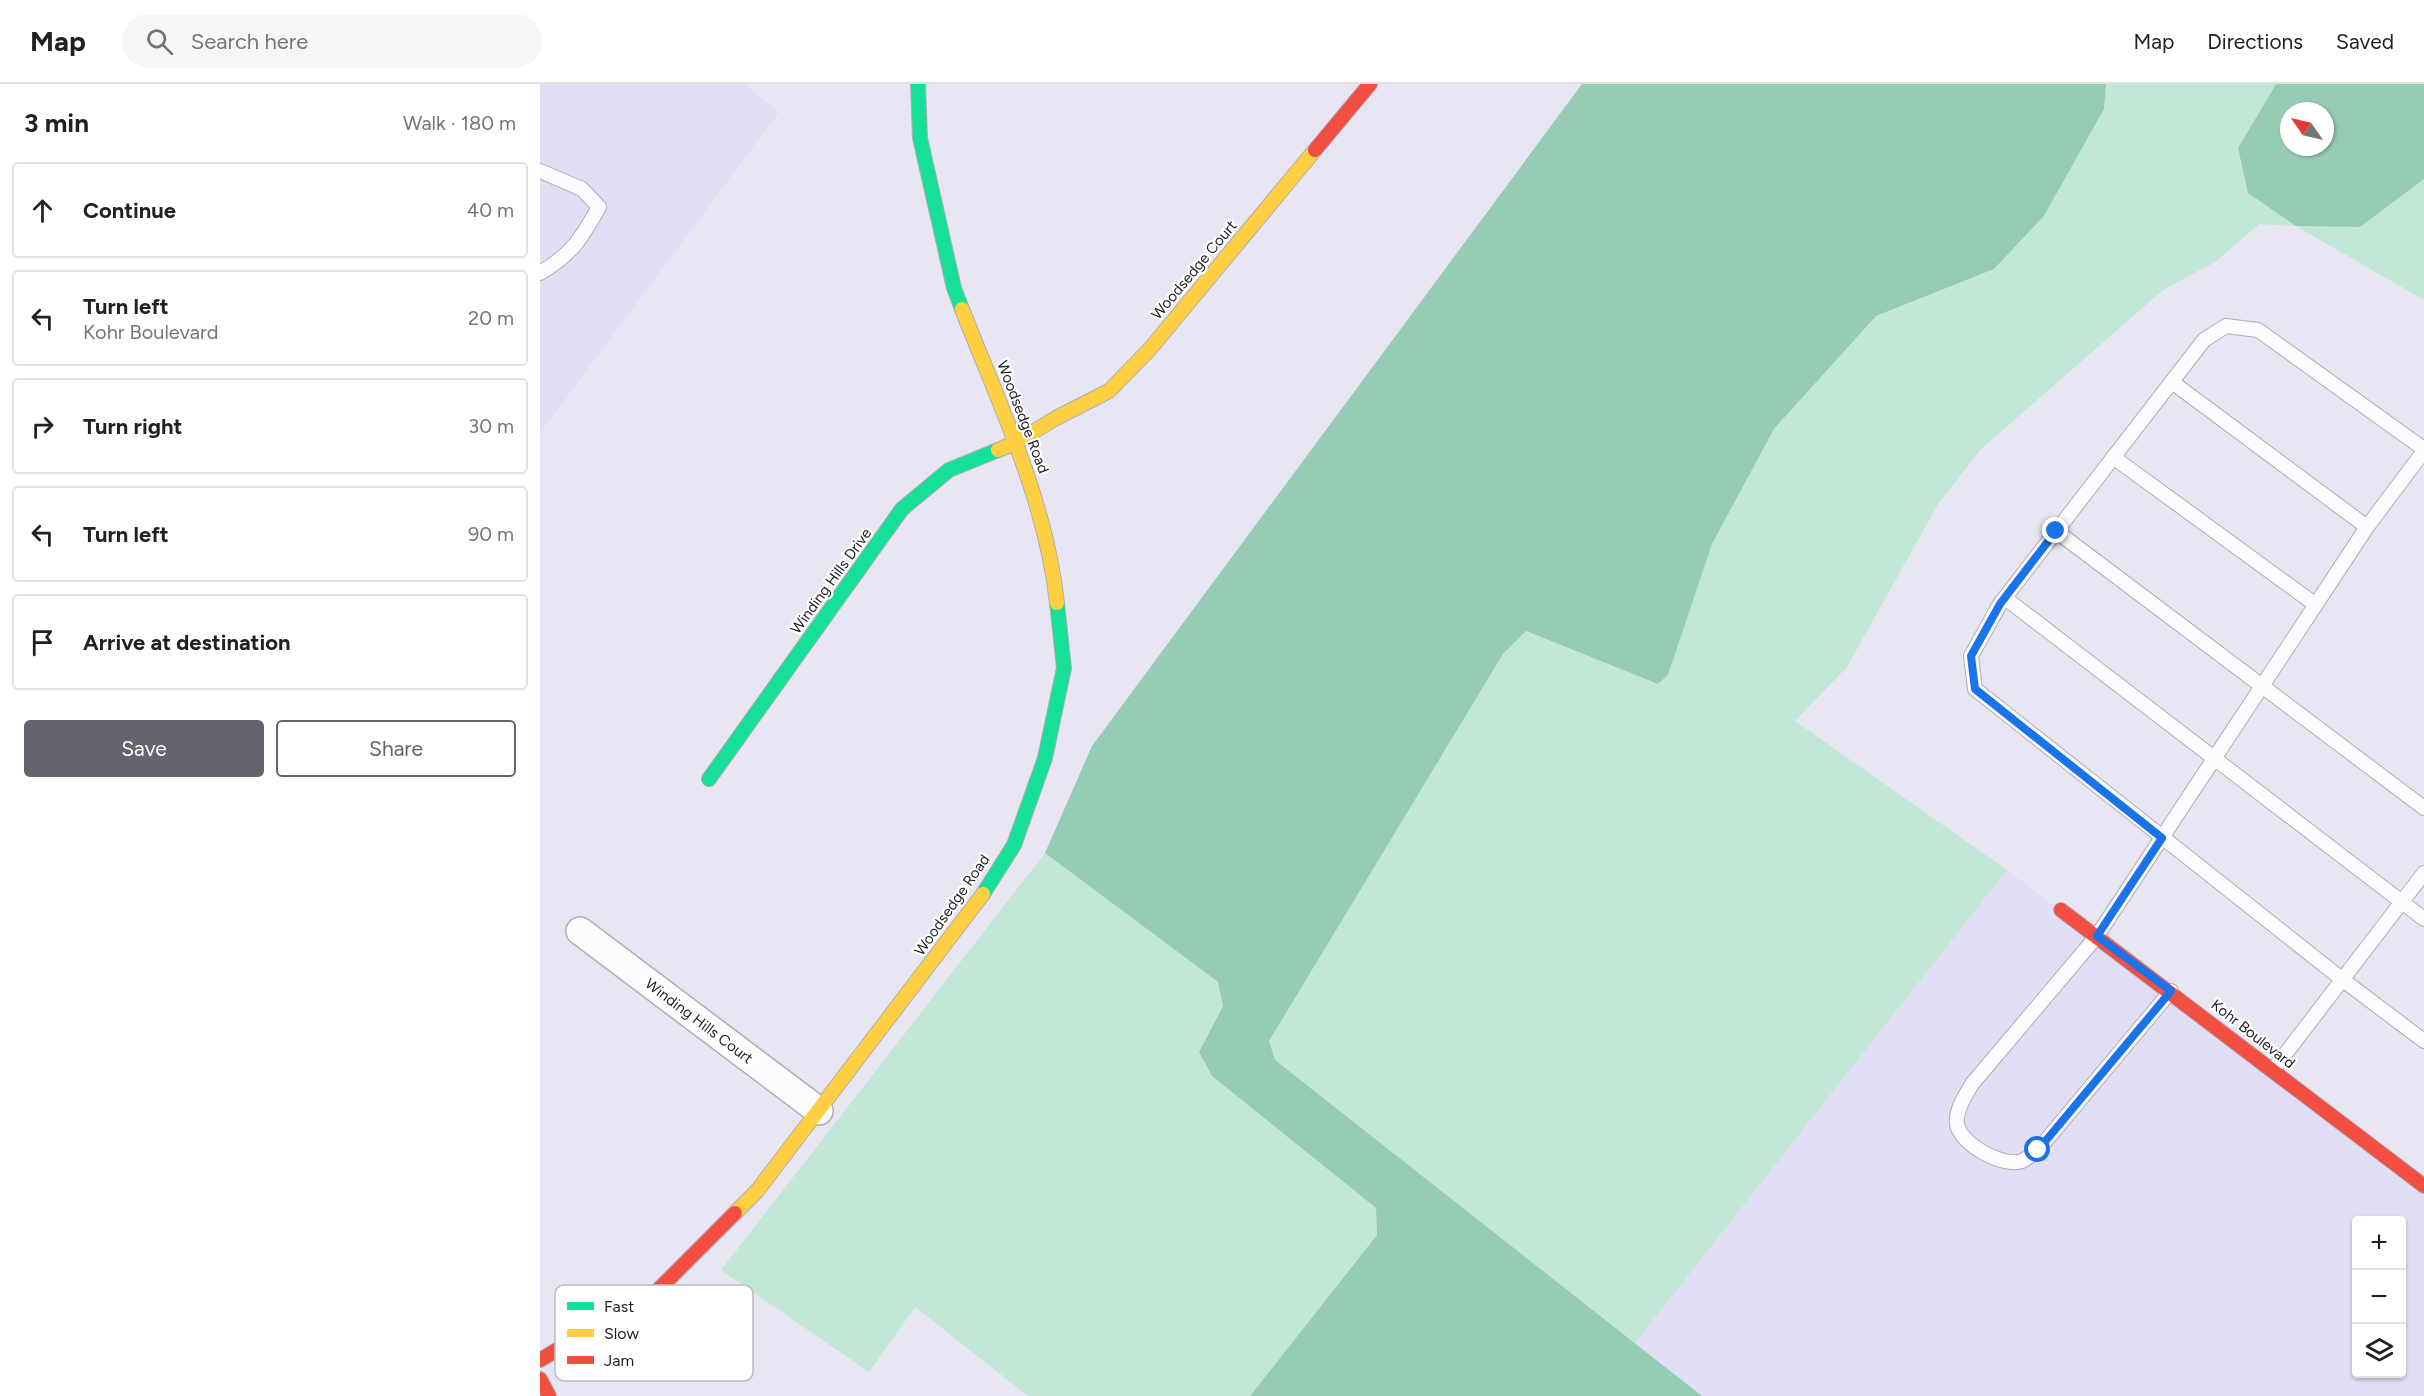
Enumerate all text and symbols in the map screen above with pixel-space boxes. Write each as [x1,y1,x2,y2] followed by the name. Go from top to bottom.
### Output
[122,14,542,68] search box
[30,24,86,58] text: Map
[143,25,176,58] icon: search
[191,28,308,55] text: Search here
[2133,29,2174,54] text: Map
[2207,29,2303,54] text: Directions
[2336,29,2394,54] text: Saved
[2280,102,2334,156] north arrow
[24,107,89,139] text: 3 min
[403,111,516,135] text: Walk · 180 m
[26,194,59,227] icon: ahead
[83,197,176,224] text: Continue
[467,198,514,222] text: 40 m
[1147,217,1241,323] street label: Woodsedge Court
[83,293,169,320] text: Turn left
[26,302,59,335] icon: left
[468,306,514,330] text: 20 m
[83,320,218,344] text: Kohr Boulevard
[993,358,1053,476] street label: Woodsedge Road
[26,410,59,443] icon: right
[83,413,182,440] text: Turn right
[468,414,514,438] text: 30 m
[2042,517,2068,543] route end
[26,518,59,551] icon: left
[83,521,169,548] text: Turn left
[468,522,514,546] text: 90 m
[787,525,875,637] street label: Winding Hills Drive
[26,626,59,659] icon: arrive
[83,629,291,656] text: Arrive at destination
[24,720,264,777] button: Save
[276,720,516,777] button: Share
[910,851,994,959] street label: Woodsedge Road
[642,975,757,1068] street label: Winding Hills Court
[2207,996,2299,1072] street label: Kohr Boulevard
[2024,1136,2050,1162] route start
[2352,1216,2406,1378] map controls
[2352,1216,2406,1270] button: +
[2352,1270,2406,1324] button: −
[555,1285,753,1381] legend
[604,1297,634,1316] text: Fast
[604,1324,639,1343] text: Slow
[2352,1324,2406,1378] button: layers
[604,1351,634,1370] text: Jam

